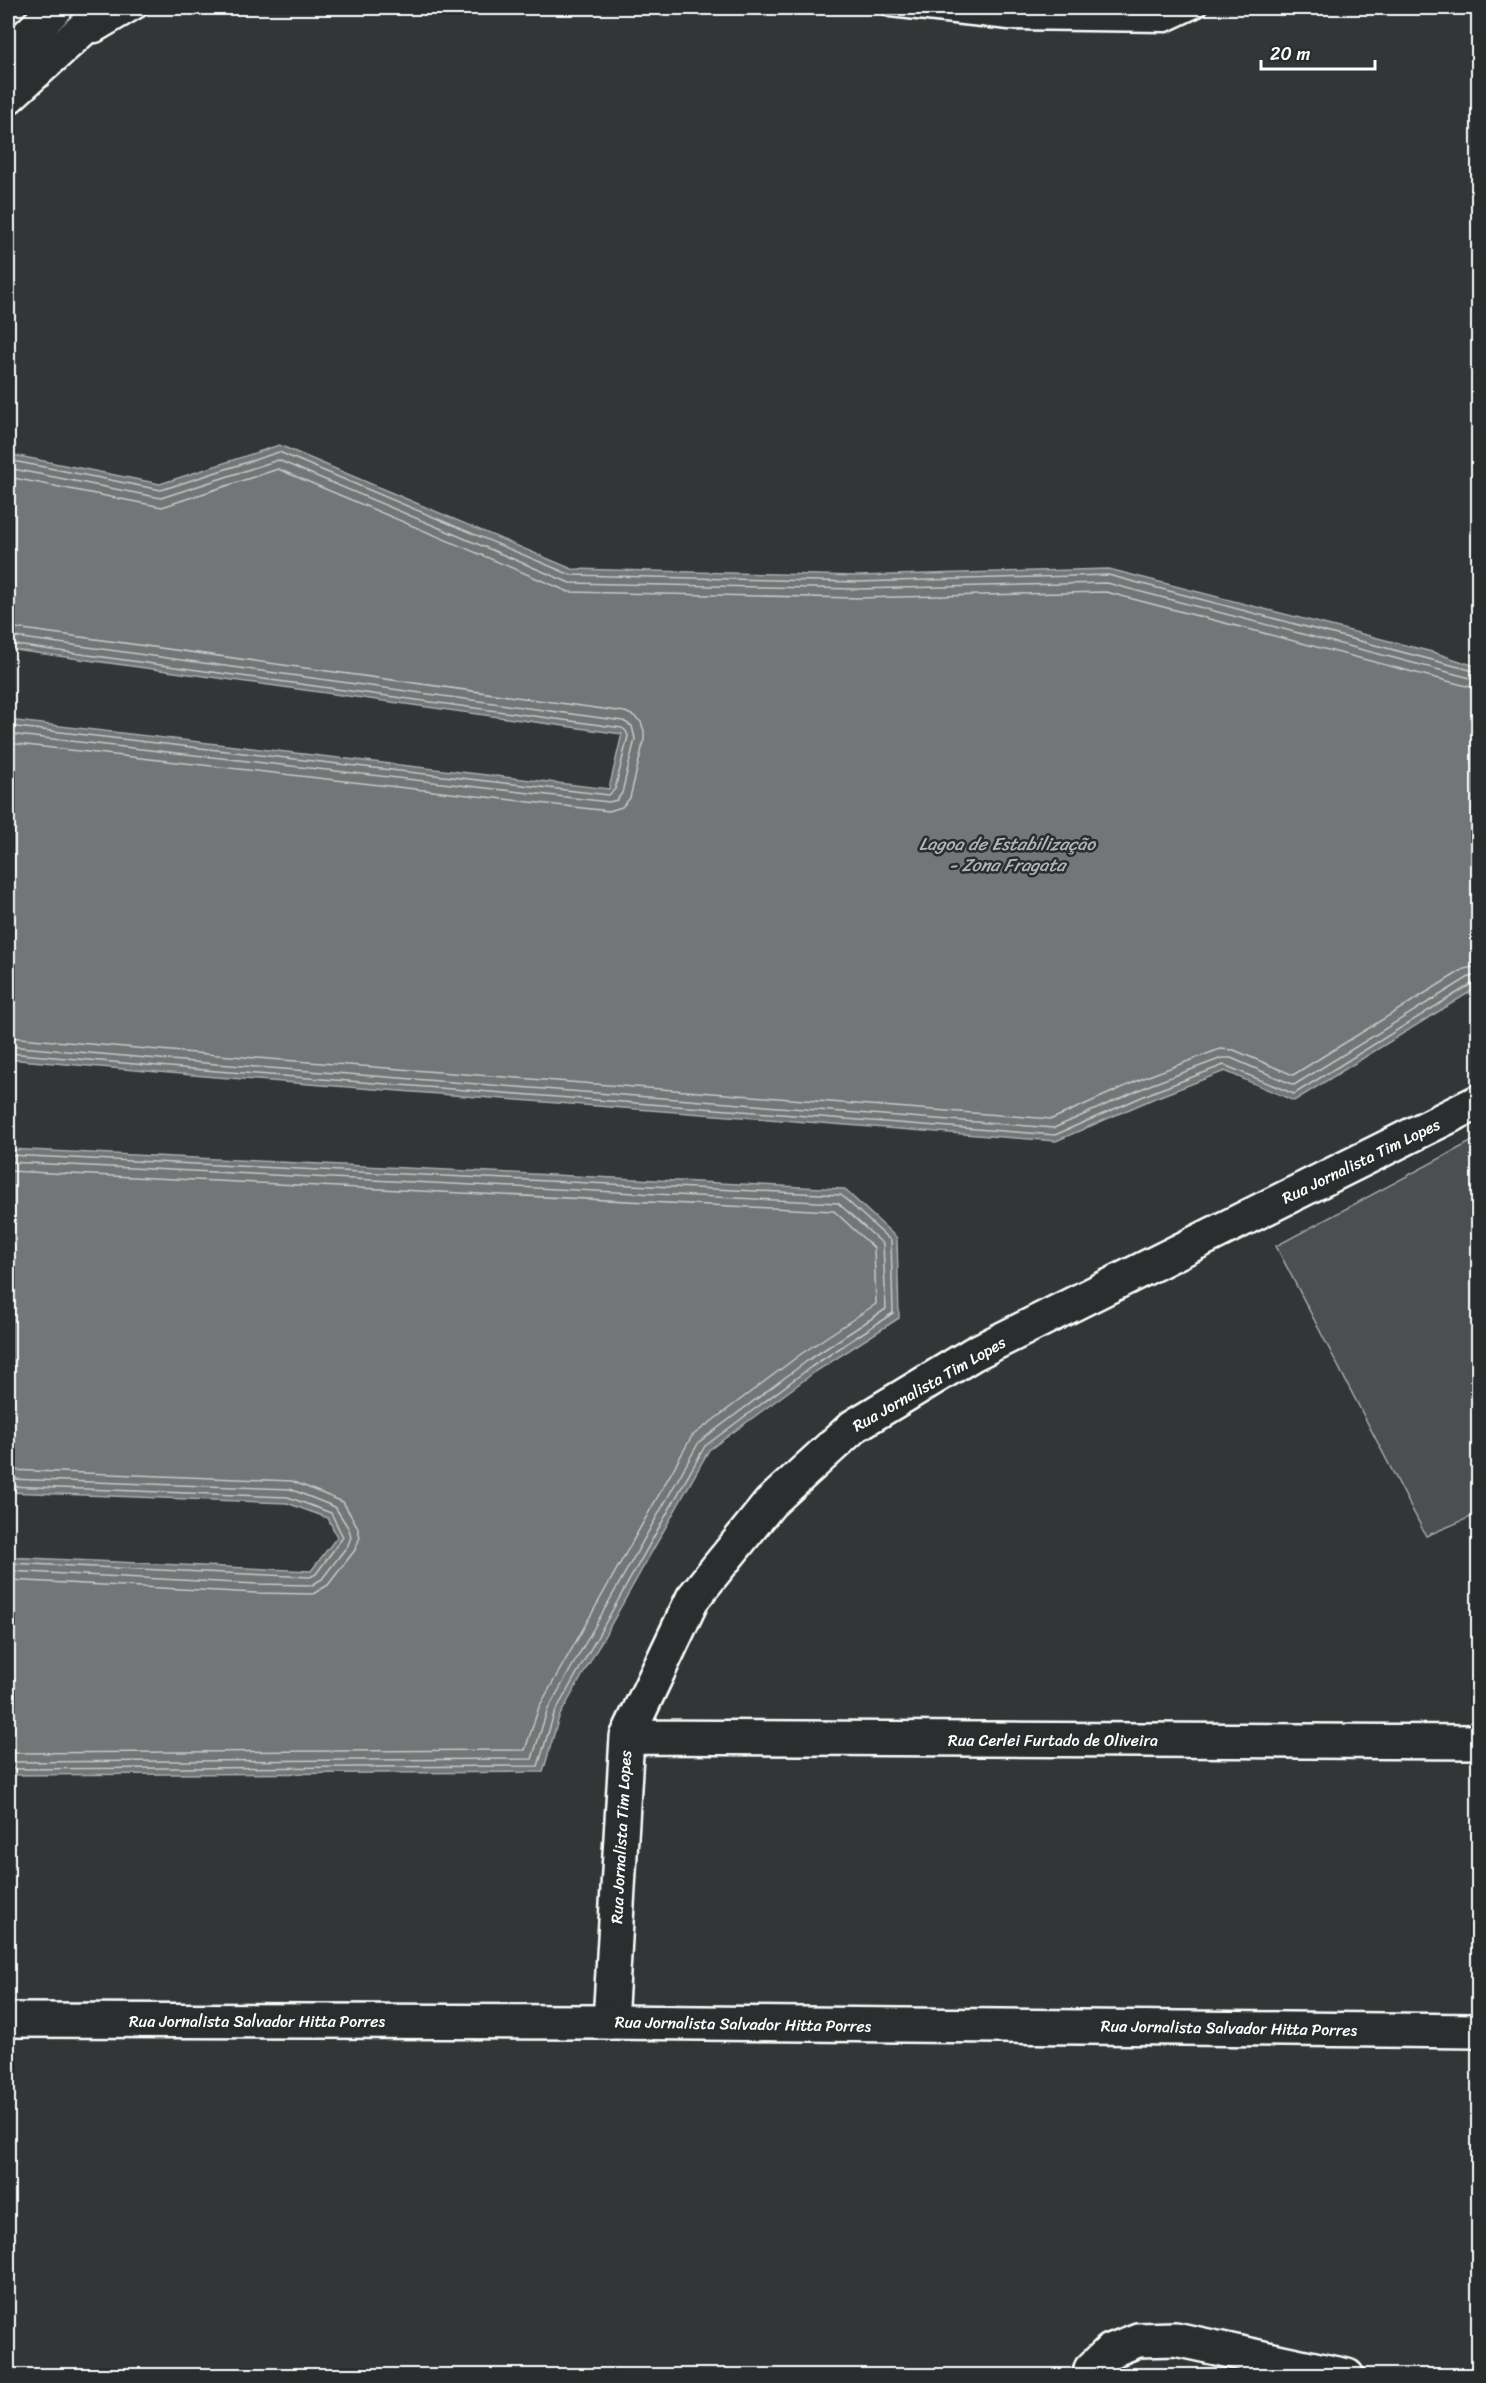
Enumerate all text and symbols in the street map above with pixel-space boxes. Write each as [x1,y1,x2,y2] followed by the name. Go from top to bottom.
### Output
[1261,33,1375,71] scale bar
[1270,38,1310,70] text: 20 m
[919,828,1096,881] water label: Lagoa de Estabilização - Zona Fragata
[1277,1110,1446,1212] street label: Rua Jornalista Tim Lopes
[847,1328,1012,1440] street label: Rua Jornalista Tim Lopes
[948,1726,1158,1755] street label: Rua Cerlei Furtado de Oliveira
[602,1749,640,1924] street label: Rua Jornalista Tim Lopes
[129,2007,386,2036] street label: Rua Jornalista Salvador Hitta Porres
[615,2007,872,2041] street label: Rua Jornalista Salvador Hitta Porres
[1101,2011,1358,2045] street label: Rua Jornalista Salvador Hitta Porres

